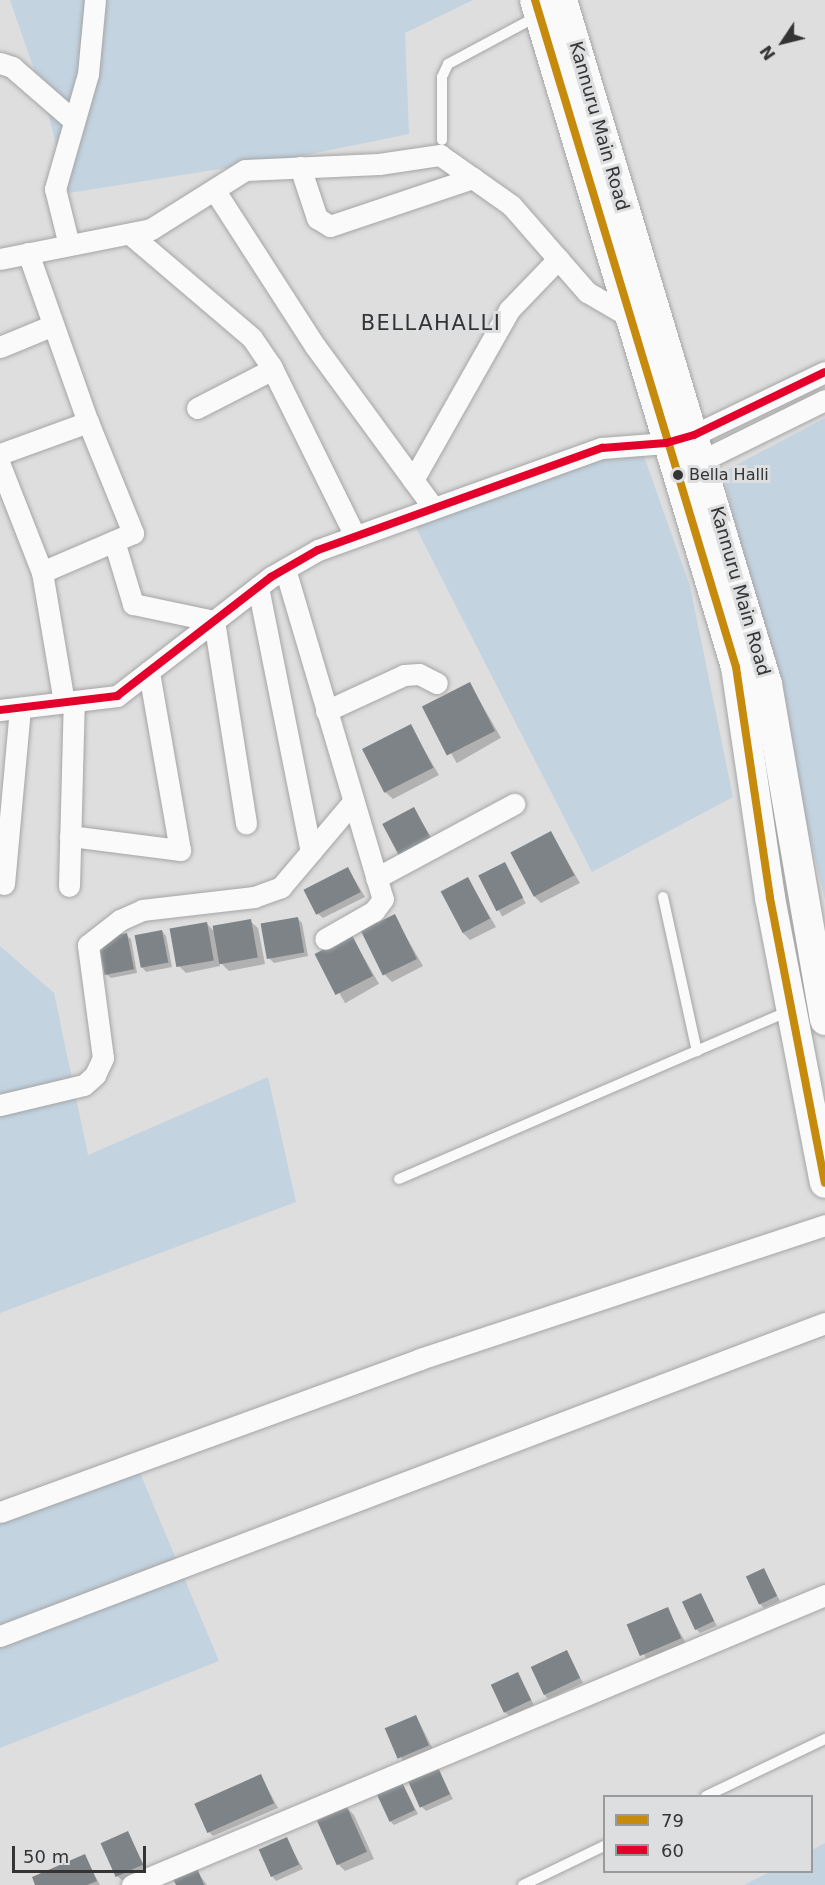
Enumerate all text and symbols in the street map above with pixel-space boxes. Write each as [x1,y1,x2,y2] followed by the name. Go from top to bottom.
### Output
[753,12,813,72] north arrow
[564,39,634,213] street label: Kannuru Main Road
[756,42,779,64] text: N
[361,310,501,336] district label: BELLAHALLI
[689,465,769,485] place label: Bella Halli
[672,469,684,481] marker: Bella Halli
[705,504,775,678] street label: Kannuru Main Road
[603,1795,813,1873] legend
[661,1810,684,1831] text: 79
[15,1834,148,1872] scale bar
[661,1840,684,1861] text: 60
[23,1846,69,1867] text: 50 m

